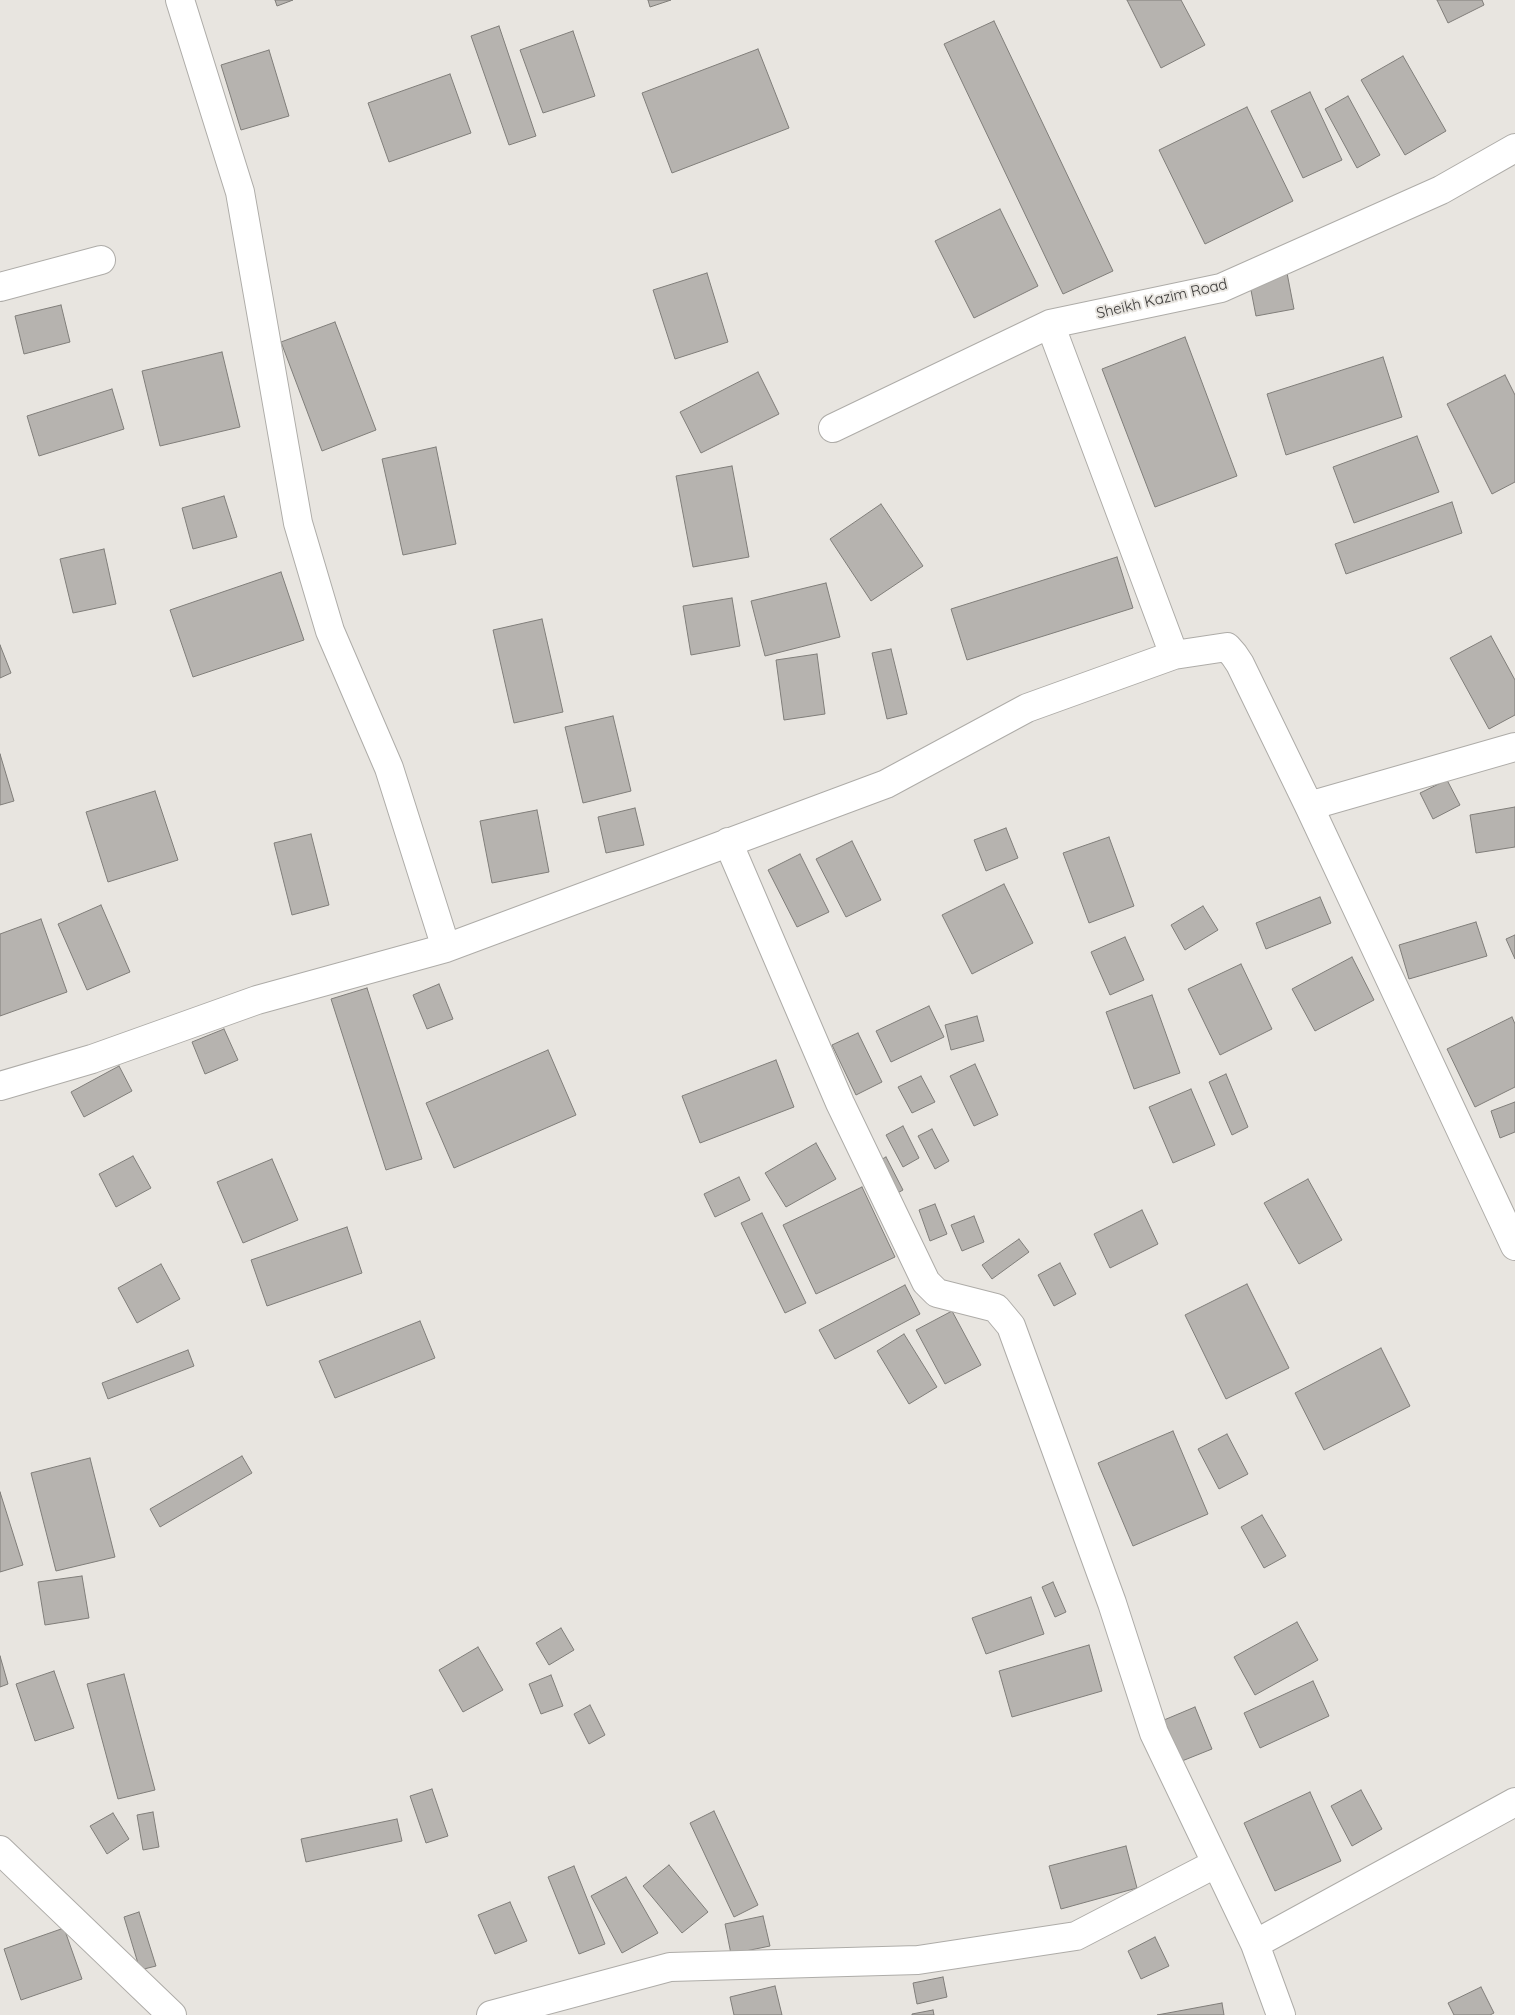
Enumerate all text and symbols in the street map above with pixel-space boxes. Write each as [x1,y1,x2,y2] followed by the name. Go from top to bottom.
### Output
[1095,275,1229,323] street label: Sheikh Kazim Road

